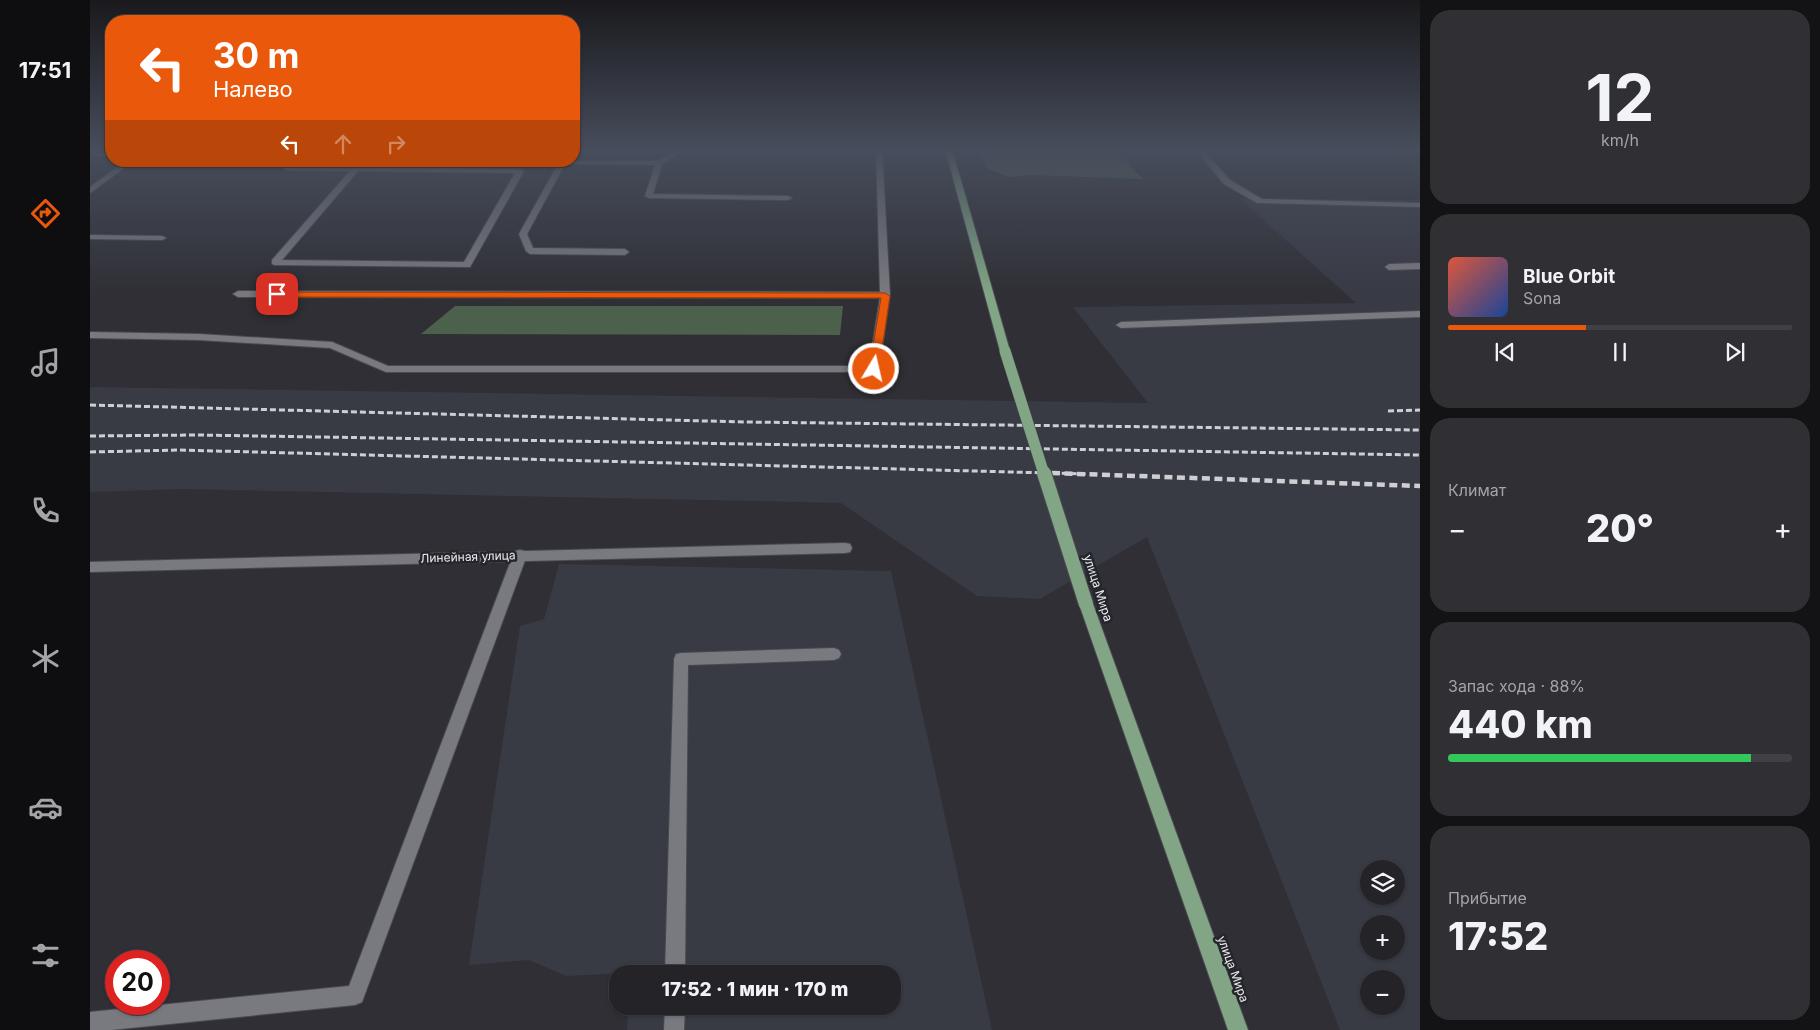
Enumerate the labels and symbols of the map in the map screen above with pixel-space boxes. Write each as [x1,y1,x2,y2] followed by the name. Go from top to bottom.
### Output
[256,273,298,315] pin
[847,342,899,394] position arrow
[420,547,516,566] street label: Линейная улица
[1081,552,1116,623] street label: улица Мира
[1215,934,1252,1004] street label: улица Мира
[105,950,170,1015] speed limit sign: 20

